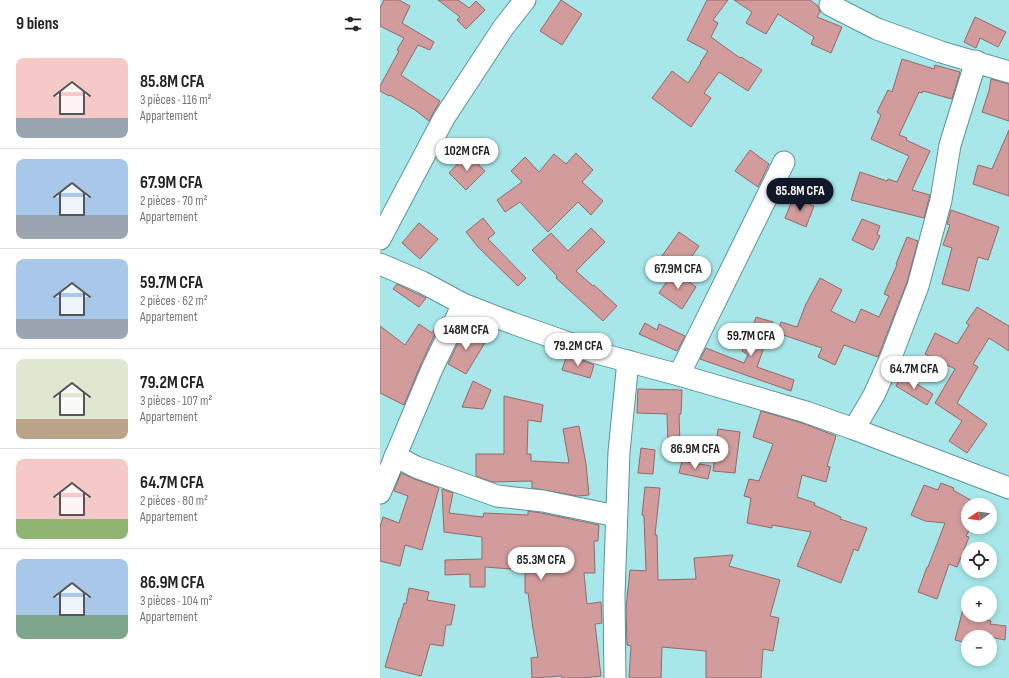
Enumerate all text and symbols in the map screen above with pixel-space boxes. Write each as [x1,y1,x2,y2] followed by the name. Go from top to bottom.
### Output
[342,13,364,35] icon: filters
[16,14,59,34] text: 9 biens
[140,72,204,92] text: 85.8M CFA
[48,74,96,122] icon: home
[140,92,212,108] text: 3 pièces · 116 m²
[140,108,198,124] text: Appartement
[426,138,508,172] pin: 102M CFA
[444,143,490,159] text: 102M CFA
[140,173,202,193] text: 67.9M CFA
[48,175,96,223] icon: home
[754,178,846,212] pin: 85.8M CFA
[775,183,825,199] text: 85.8M CFA
[140,193,208,209] text: 2 pièces · 70 m²
[140,209,198,225] text: Appartement
[632,256,724,290] pin: 67.9M CFA
[654,261,702,277] text: 67.9M CFA
[140,273,203,293] text: 59.7M CFA
[48,275,96,323] icon: home
[140,293,208,309] text: 2 pièces · 62 m²
[140,309,198,325] text: Appartement
[425,317,507,351] pin: 148M CFA
[443,322,489,338] text: 148M CFA
[705,323,797,357] pin: 59.7M CFA
[727,328,775,344] text: 59.7M CFA
[532,333,624,367] pin: 79.2M CFA
[554,338,602,354] text: 79.2M CFA
[868,356,960,390] pin: 64.7M CFA
[890,361,938,377] text: 64.7M CFA
[140,373,204,393] text: 79.2M CFA
[48,375,96,423] icon: home
[140,393,212,409] text: 3 pièces · 107 m²
[140,409,198,425] text: Appartement
[649,436,741,470] pin: 86.9M CFA
[670,441,720,457] text: 86.9M CFA
[140,473,204,493] text: 64.7M CFA
[48,475,96,523] icon: home
[140,493,208,509] text: 2 pièces · 80 m²
[961,498,997,534] north arrow
[961,498,997,666] map controls
[140,509,198,525] text: Appartement
[961,542,997,578] button: locate
[495,547,587,581] pin: 85.3M CFA
[517,552,565,568] text: 85.3M CFA
[140,573,204,593] text: 86.9M CFA
[48,575,96,623] icon: home
[961,586,997,622] button: +
[140,593,213,609] text: 3 pièces · 104 m²
[140,609,198,625] text: Appartement
[961,630,997,666] button: −

